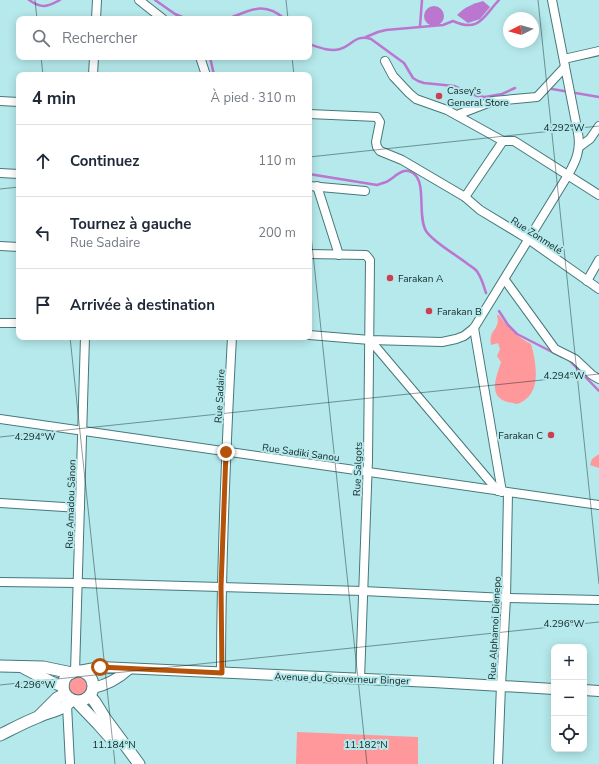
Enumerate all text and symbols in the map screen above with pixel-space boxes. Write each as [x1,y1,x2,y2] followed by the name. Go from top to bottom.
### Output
[503,12,539,48] north arrow
[16,16,312,60] search box
[30,27,52,49] icon: search
[62,28,137,48] text: Rechercher
[447,84,509,110] place label: Casey's General Store
[32,87,76,110] text: 4 min
[211,89,296,107] text: À pied · 310 m
[434,91,444,101] marker: Casey's General Store
[543,121,585,135] text: 4.292°W
[32,150,54,172] icon: ahead
[70,151,139,171] text: Continuez
[258,152,296,170] text: 110 m
[70,214,192,234] text: Tournez à gauche
[508,214,565,258] street label: Rue Zonmelé
[32,222,54,244] icon: left
[258,224,296,242] text: 200 m
[70,234,140,252] text: Rue Sadaire
[398,272,444,286] place label: Farakan A
[385,273,395,283] marker: Farakan A
[32,294,54,316] icon: arrive
[70,295,215,315] text: Arrivée à destination
[437,305,482,319] place label: Farakan B
[424,306,434,316] marker: Farakan B
[212,369,228,423] street label: Rue Sadaire
[543,369,585,383] text: 4.294°W
[498,429,543,443] place label: Farakan C
[14,430,56,444] text: 4.294°W
[546,430,556,440] marker: Farakan C
[261,441,340,465] street label: Rue Sadiki Sanou
[350,442,366,496] street label: Rue Salgots
[217,443,235,461] route end
[62,459,80,549] street label: Rue Amadou Sânon
[485,575,505,680] street label: Rue Alphamoi Dienepo
[543,617,585,631] text: 4.296°W
[551,644,587,752] map controls
[551,644,587,680] button: +
[91,658,109,676] route start
[274,670,410,688] street label: Avenue du Gouverneur Binger
[14,678,56,692] text: 4.296°W
[551,680,587,716] button: −
[551,716,587,752] button: locate
[92,738,136,752] text: 11.184°N
[344,738,388,752] text: 11.182°N

